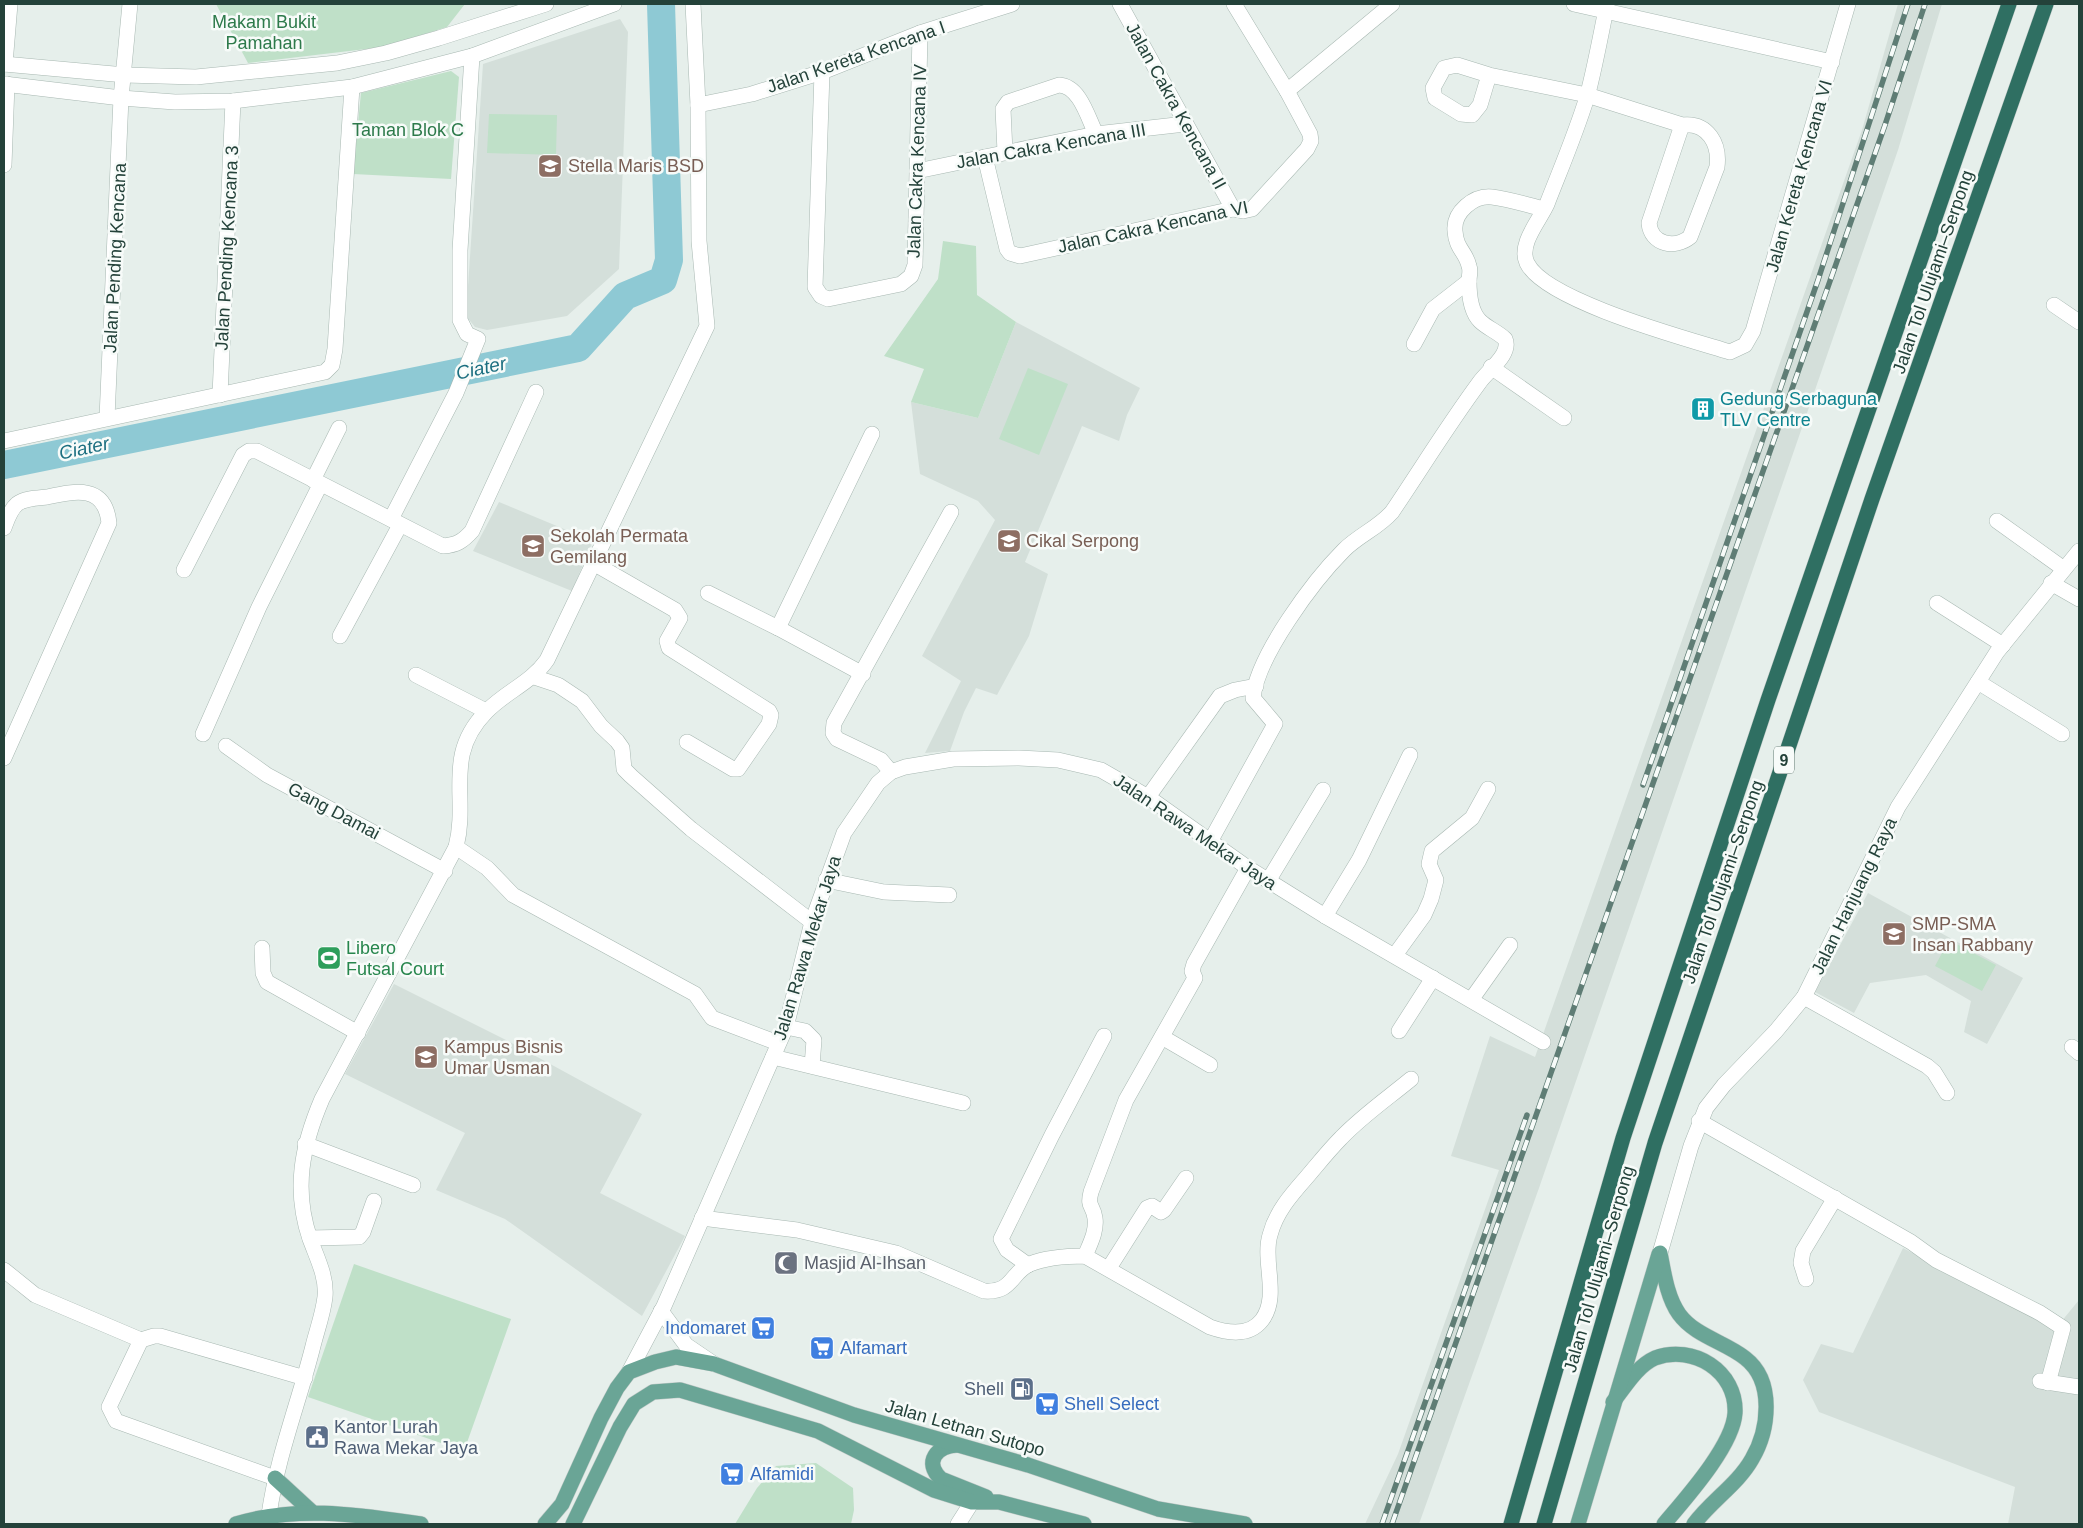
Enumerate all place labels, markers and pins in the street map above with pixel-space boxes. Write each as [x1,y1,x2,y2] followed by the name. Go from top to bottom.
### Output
[537,153,563,179] school or university icon: Stella Maris BSD
[568,156,704,176] place label: Stella Maris BSD
[1720,389,1878,430] place label: Gedung Serbaguna TLV Centre
[1690,396,1716,422] building icon: Gedung Serbaguna TLV Centre
[550,526,689,567] place label: Sekolah Permata Gemilang
[996,528,1022,554] school or university icon: Cikal Serpong
[1026,531,1139,551] place label: Cikal Serpong
[520,533,546,559] school or university icon: Sekolah Permata Gemilang
[1912,914,2033,955] place label: SMP-SMA Insan Rabbany
[1881,921,1907,947] school or university icon: SMP-SMA Insan Rabbany
[346,938,444,979] place label: Libero Futsal Court
[316,945,342,971] sports icon: Libero Futsal Court
[444,1037,563,1078] place label: Kampus Bisnis Umar Usman
[413,1044,439,1070] school or university icon: Kampus Bisnis Umar Usman
[773,1250,799,1276] mosque icon: Masjid Al-Ihsan
[804,1253,926,1273] place label: Masjid Al-Ihsan
[750,1315,776,1341] supermarket icon: Indomaret
[665,1318,746,1338] place label: Indomaret
[809,1335,835,1361] supermarket icon: Alfamart
[840,1338,907,1358] place label: Alfamart
[1009,1376,1035,1402] fuel station icon: Shell
[964,1379,1004,1399] place label: Shell
[1034,1391,1060,1417] supermarket icon: Shell Select
[1064,1394,1159,1414] place label: Shell Select
[334,1417,479,1458] place label: Kantor Lurah Rawa Mekar Jaya
[304,1424,330,1450] public building icon: Kantor Lurah Rawa Mekar Jaya
[719,1461,745,1487] supermarket icon: Alfamidi
[750,1464,814,1484] place label: Alfamidi

